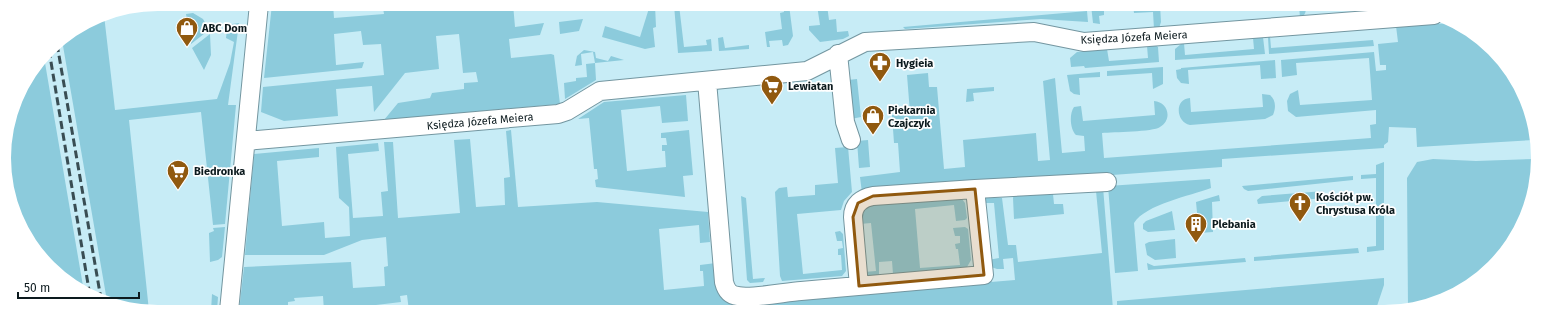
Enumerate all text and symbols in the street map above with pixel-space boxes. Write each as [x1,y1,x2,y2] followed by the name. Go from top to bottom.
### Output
[174,15,200,48] shop icon: ABC Dom
[201,22,247,35] place label: ABC Dom
[1080,28,1188,47] street label: Księdza Józefa Meiera
[867,50,893,83] pharmacy icon: Hygieia
[896,57,933,70] place label: Hygieia
[759,73,785,106] supermarket icon: Lewiatan
[788,80,833,93] place label: Lewiatan
[860,103,886,136] shop icon: Piekarnia Czajczyk
[888,104,936,130] place label: Piekarnia Czajczyk
[426,110,534,133] street label: Księdza Józefa Meiera
[165,158,191,191] supermarket icon: Biedronka
[194,165,245,178] place label: Biedronka
[1287,190,1313,223] church icon: Kościół pw. Chrystusa Króla
[1316,191,1395,217] place label: Kościół pw. Chrystusa Króla
[1183,211,1209,244] building icon: Plebania
[1212,218,1256,231] place label: Plebania
[18,274,139,300] scale bar
[24,281,50,295] text: 50 m

